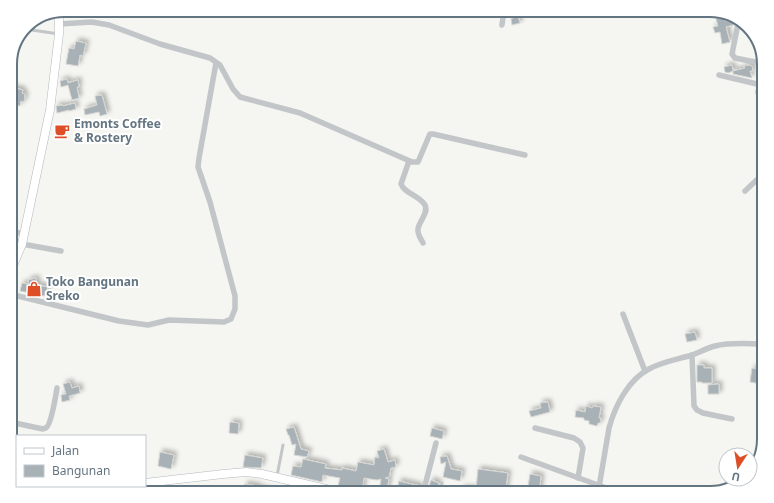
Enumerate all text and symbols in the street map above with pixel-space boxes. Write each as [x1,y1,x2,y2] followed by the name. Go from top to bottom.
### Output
[74,115,161,146] place label: Emonts Coffee & Rostery
[53,122,71,140] cafe icon: Emonts Coffee & Rostery
[46,273,139,304] place label: Toko Bangunan Sreko
[25,280,43,298] shop icon: Toko Bangunan Sreko
[16,435,146,487] legend
[51,442,79,459] text: Jalan
[718,447,758,487] north arrow
[52,462,110,479] text: Bangunan
[730,469,741,485] text: U

